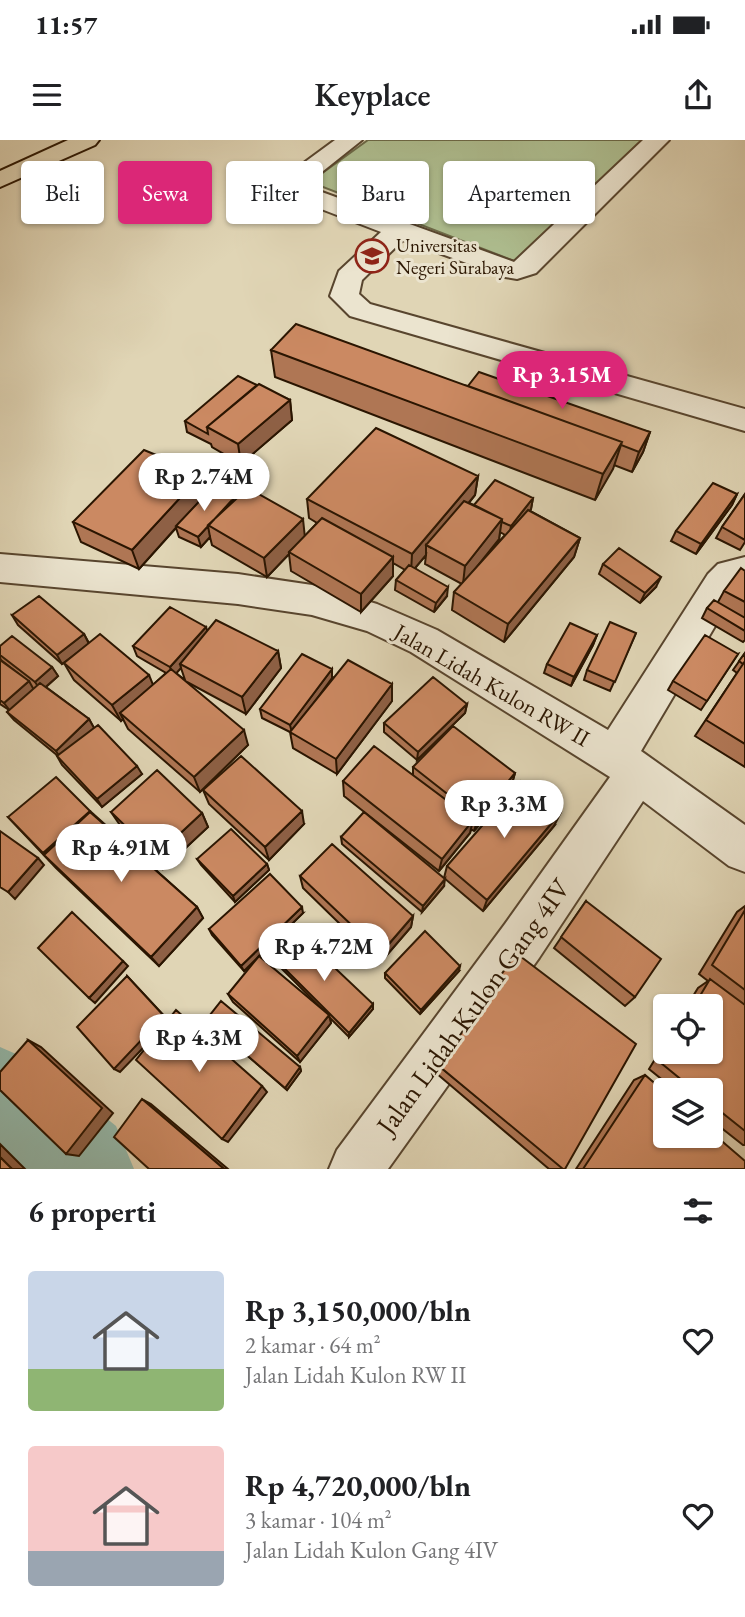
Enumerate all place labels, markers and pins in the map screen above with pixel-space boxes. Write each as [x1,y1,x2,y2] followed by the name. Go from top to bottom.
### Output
[396,233,515,280] place label: Universitas Negeri Surabaya
[353,237,391,275] school or university icon: Universitas Negeri Surabaya
[490,352,634,411] pin: Rp 3.15M
[132,454,276,513] pin: Rp 2.74M
[439,780,569,840] pin: Rp 3.3M
[49,824,193,884] pin: Rp 4.91M
[252,924,396,983] pin: Rp 4.72M
[134,1014,264,1074] pin: Rp 4.3M

